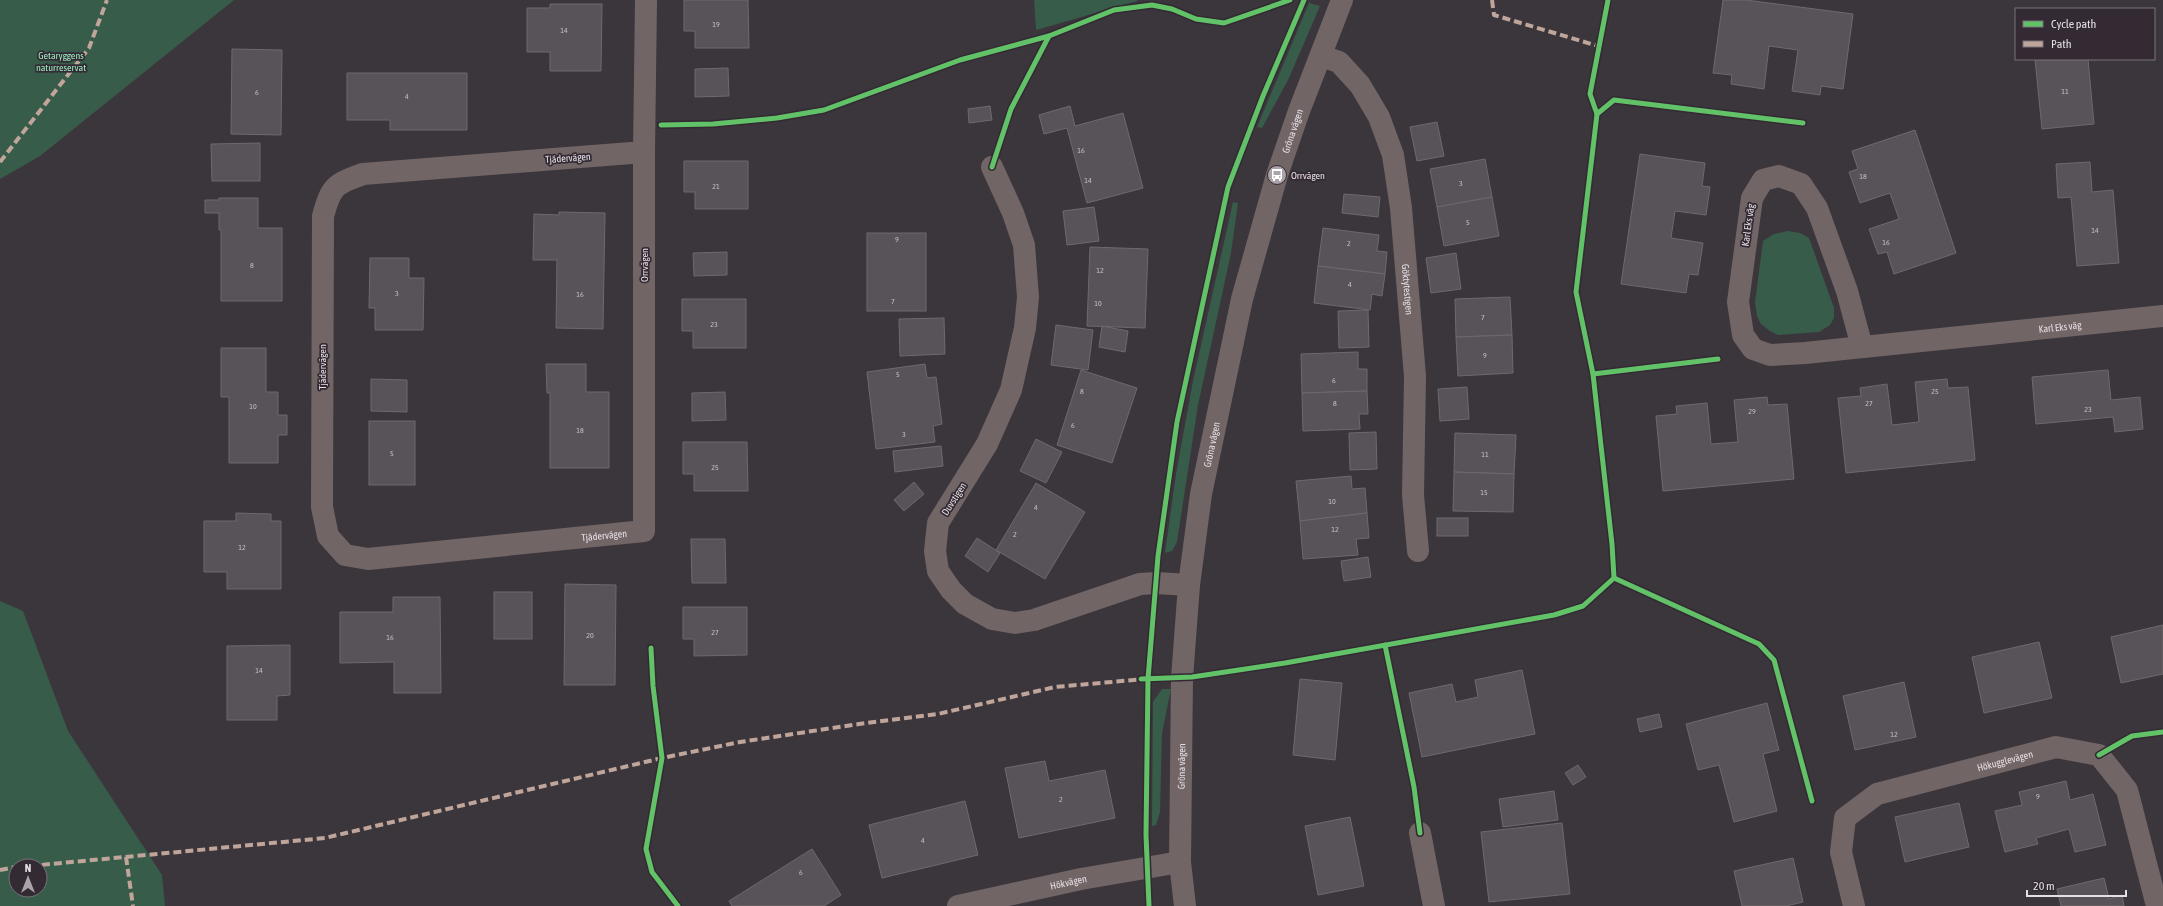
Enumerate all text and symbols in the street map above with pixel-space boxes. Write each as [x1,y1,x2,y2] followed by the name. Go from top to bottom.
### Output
[2015,8,2155,60] legend
[2051,17,2096,31] text: Cycle path
[712,20,720,29] house number: 19
[560,26,568,35] house number: 14
[2051,37,2072,51] text: Path
[36,50,86,73] park label: Getaryggens naturreservat
[2061,87,2069,96] house number: 11
[255,88,259,97] house number: 6
[405,92,409,101] house number: 4
[1279,107,1305,155] street label: Gröna vägen
[1077,146,1085,155] house number: 16
[545,151,591,165] street label: Tjädervägen
[1266,164,1288,186] bus stop icon: Orrvägen
[1291,170,1325,181] place label: Orrvägen
[1859,172,1867,181] house number: 18
[1084,176,1092,185] house number: 14
[1459,179,1463,188] house number: 3
[712,182,720,191] house number: 21
[1740,202,1757,247] street label: Karl Eks väg
[1466,218,1470,227] house number: 5
[2091,226,2099,235] house number: 14
[895,235,899,244] house number: 9
[1882,238,1890,247] house number: 16
[1347,239,1351,248] house number: 2
[639,248,650,282] street label: Orrvägen
[250,261,254,270] house number: 8
[1400,263,1415,315] street label: Göktytestigen
[1096,266,1104,275] house number: 12
[1348,280,1352,289] house number: 4
[395,289,399,298] house number: 3
[576,290,584,299] house number: 16
[891,297,895,306] house number: 7
[1094,299,1102,308] house number: 10
[1481,313,1485,322] house number: 7
[2038,319,2083,334] street label: Karl Eks väg
[710,320,718,329] house number: 23
[317,344,328,390] street label: Tjädervägen
[1483,351,1487,360] house number: 9
[896,370,900,379] house number: 5
[1332,376,1336,385] house number: 6
[1080,387,1084,396] house number: 8
[1931,387,1939,396] house number: 25
[1333,399,1337,408] house number: 8
[1865,399,1873,408] house number: 27
[249,402,257,411] house number: 10
[2084,405,2092,414] house number: 23
[1748,407,1756,416] house number: 29
[1071,421,1075,430] house number: 6
[1201,421,1222,468] street label: Gröna vägen
[576,426,584,435] house number: 18
[902,430,906,439] house number: 3
[390,449,394,458] house number: 5
[1481,450,1489,459] house number: 11
[711,463,719,472] house number: 25
[939,480,969,517] street label: Duvstigen
[1480,488,1488,497] house number: 15
[1328,497,1336,506] house number: 10
[1034,503,1038,512] house number: 4
[1331,525,1339,534] house number: 12
[581,527,628,543] street label: Tjädervägen
[1013,530,1017,539] house number: 2
[238,543,246,552] house number: 12
[711,628,719,637] house number: 27
[586,631,594,640] house number: 20
[386,633,394,642] house number: 16
[255,666,263,675] house number: 14
[1890,730,1898,739] house number: 12
[1175,743,1187,789] street label: Gröna vägen
[1976,748,2034,773] street label: Hökugglevägen
[2036,792,2040,801] house number: 9
[1059,795,1063,804] house number: 2
[921,836,925,845] house number: 4
[8,858,48,898] north arrow
[25,862,31,874] text: N
[799,868,803,877] house number: 6
[2027,872,2126,898] scale bar
[1049,873,1088,891] street label: Hökvägen
[2033,879,2055,893] text: 20 m

